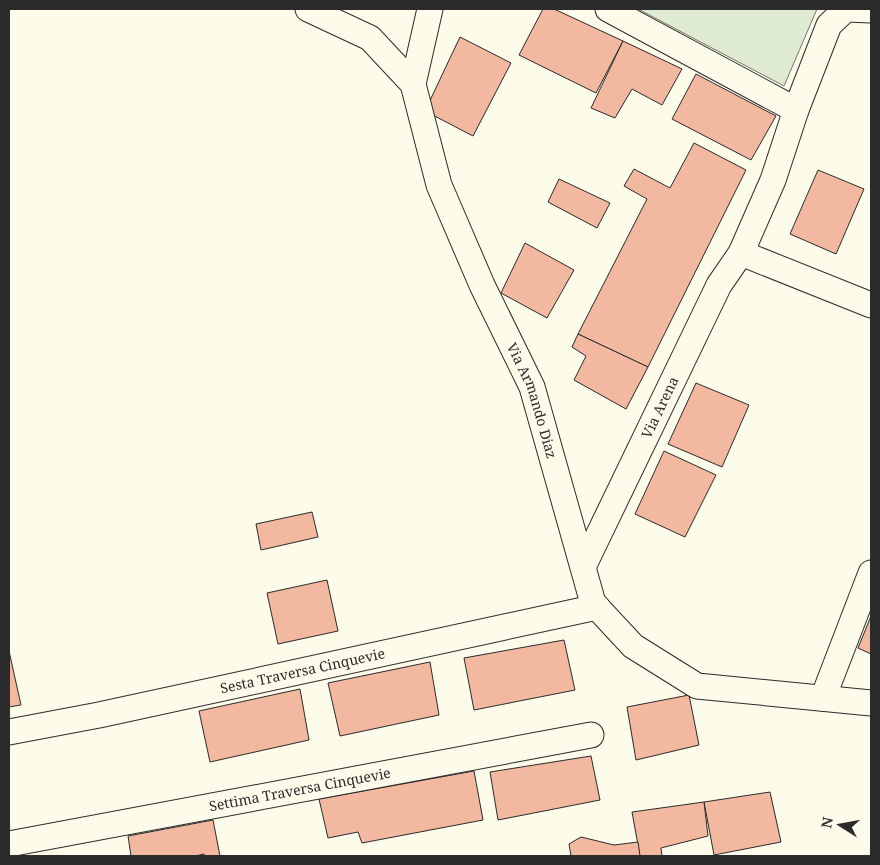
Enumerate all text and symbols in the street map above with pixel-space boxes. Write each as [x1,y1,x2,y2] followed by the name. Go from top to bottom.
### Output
[503,339,562,461] street label: Via Armando Diaz
[637,373,683,441] street label: Via Arena
[218,643,387,697] street label: Sesta Traversa Cinquevie
[207,763,392,815] street label: Settima Traversa Cinquevie
[815,800,865,850] north arrow
[816,815,837,830] text: N

